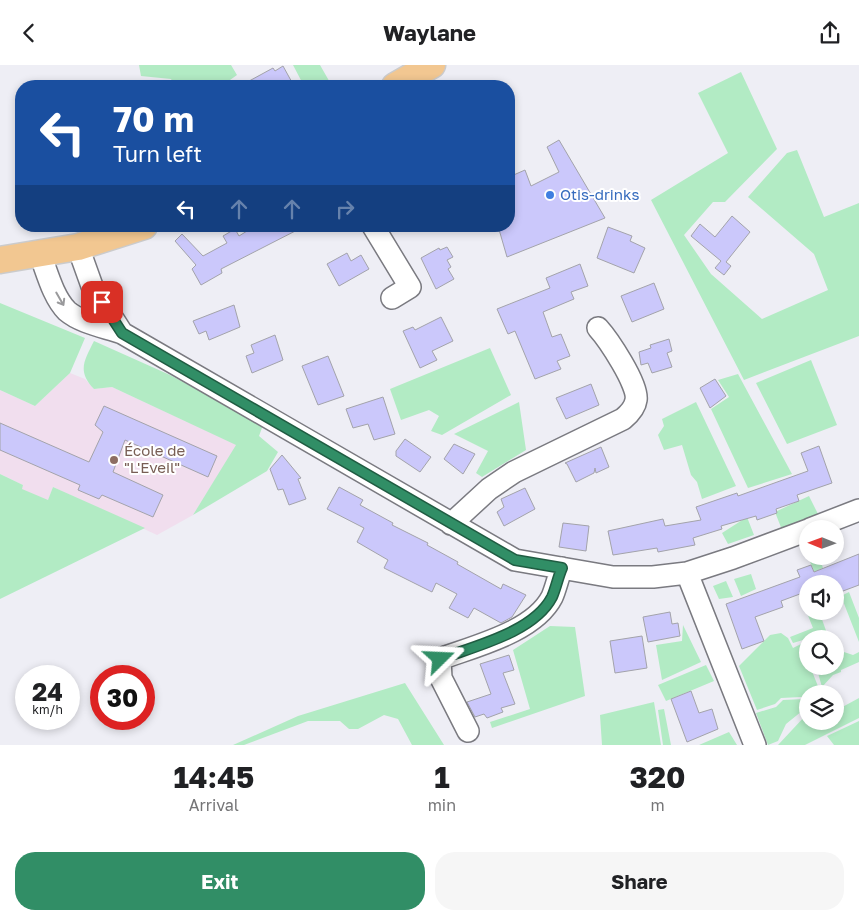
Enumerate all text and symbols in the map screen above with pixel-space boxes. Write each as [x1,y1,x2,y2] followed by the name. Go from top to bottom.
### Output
[15,19,43,47] icon: back
[383,19,476,46] text: Waylane
[816,19,844,47] icon: share
[113,98,194,140] text: 70 m
[30,100,95,165] icon: left
[113,140,202,167] text: Turn left
[560,185,640,203] place label: Otis-drinks
[544,189,556,201] marker: Otis-drinks
[172,195,200,223] icon: left
[225,195,253,223] icon: ahead
[278,195,306,223] icon: ahead
[331,195,359,223] icon: right
[81,281,123,323] pin
[88,288,116,316] icon: arrive
[55,291,65,305] one-way arrow
[124,441,186,476] place label: École de "L'Eveil"
[108,454,120,466] marker: École de "L'Eveil"
[799,520,844,565] north arrow
[799,520,844,730] map controls
[799,575,844,620] button: sound
[799,630,844,675] button: search
[413,632,465,684] position arrow
[90,665,155,730] speed limit sign: 30
[32,676,63,707] text: 24
[799,685,844,730] button: layers
[32,702,63,717] text: km/h
[173,759,254,795] text: 14:45
[434,759,450,795] text: 1
[629,759,686,795] text: 320
[189,795,239,815] text: Arrival
[428,795,456,815] text: min
[650,795,665,815] text: m
[15,852,425,910] button: Exit
[435,852,844,910] button: Share

